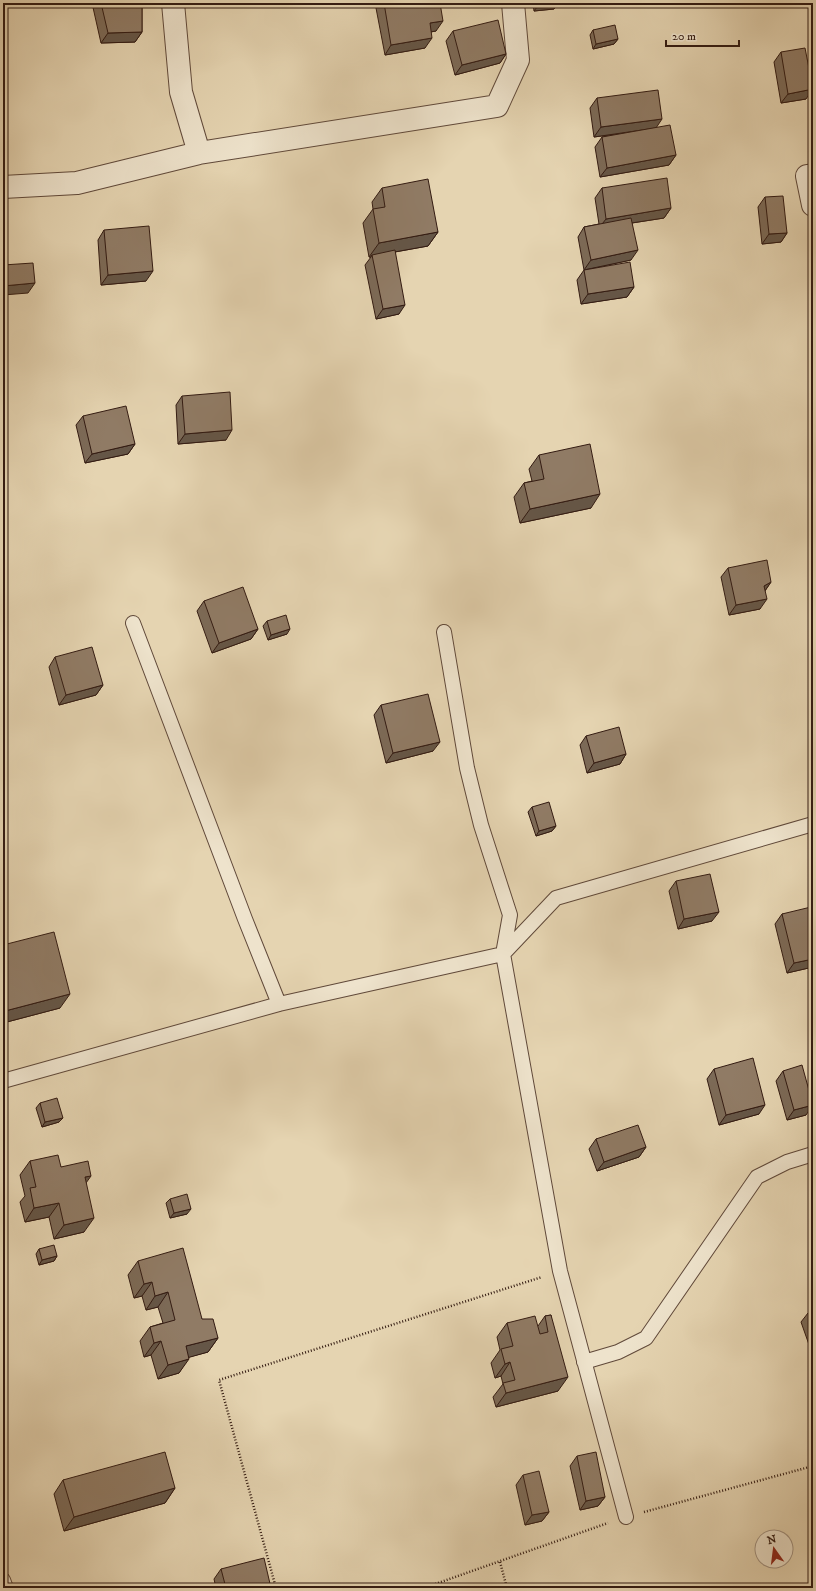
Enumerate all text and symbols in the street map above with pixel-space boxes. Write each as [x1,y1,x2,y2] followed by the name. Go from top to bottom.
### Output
[666,22,739,48] scale bar
[672,29,696,44] text: 20 m
[754,1529,794,1569] north arrow
[766,1532,778,1548] text: N

